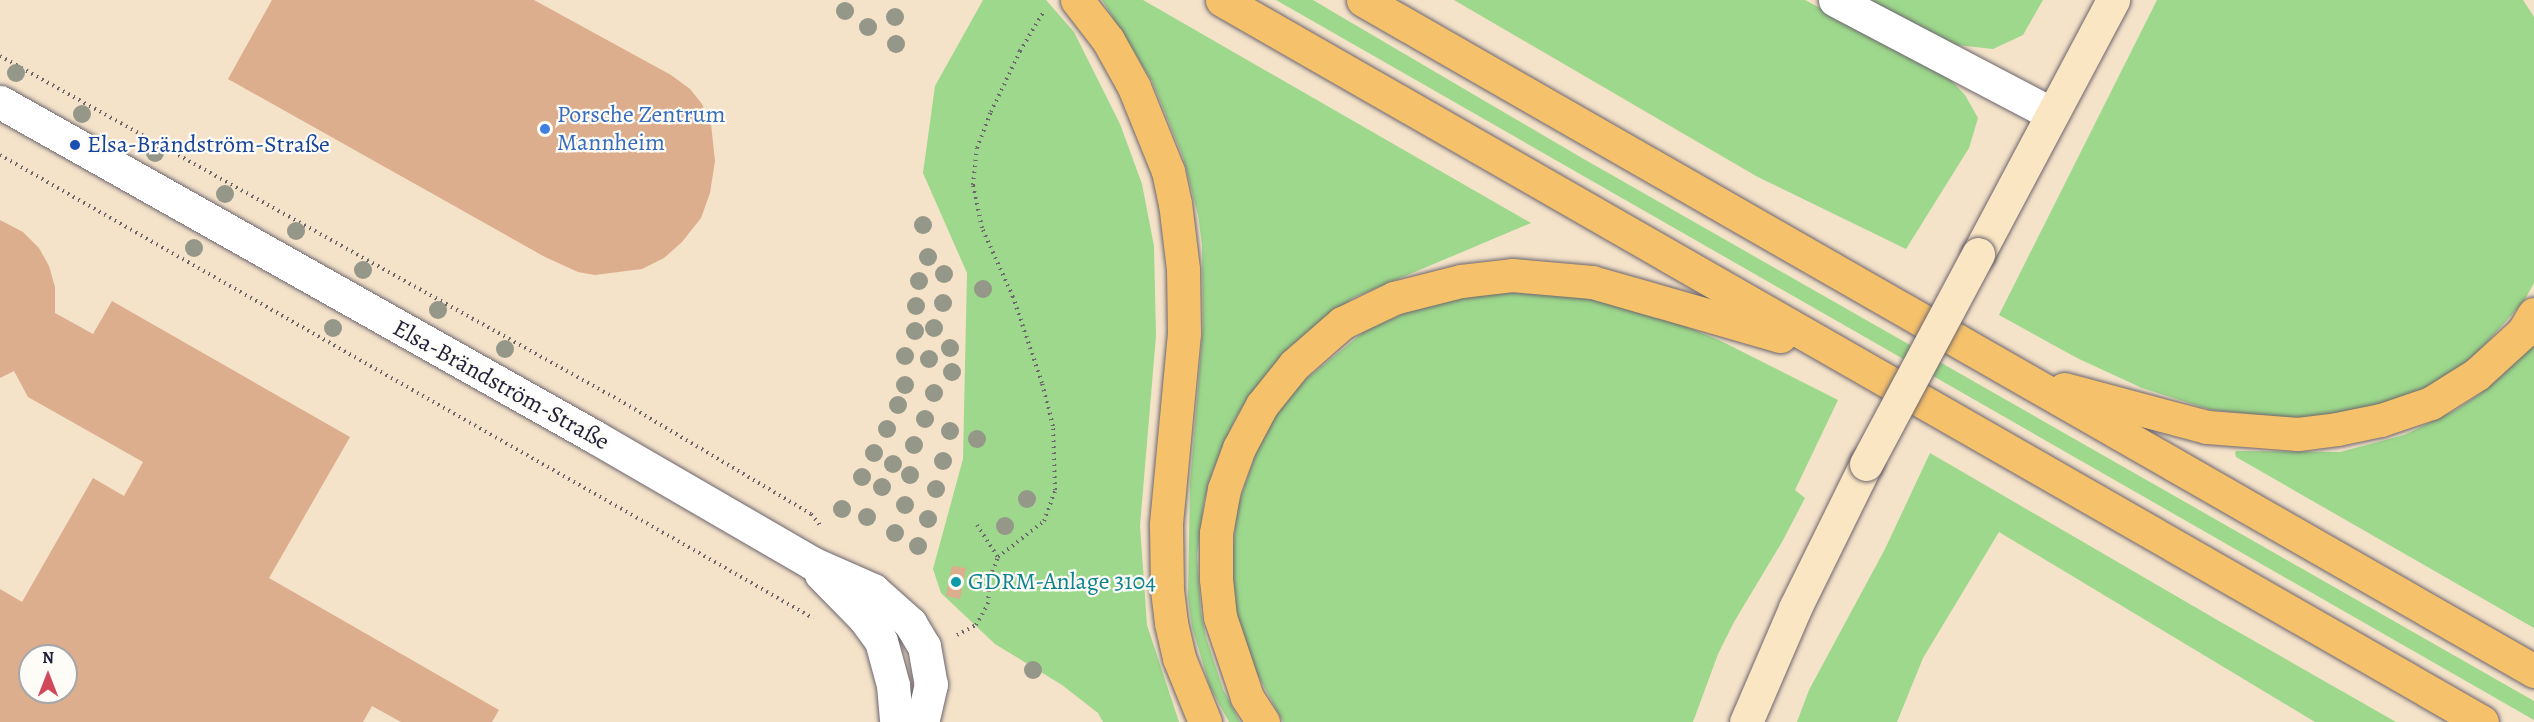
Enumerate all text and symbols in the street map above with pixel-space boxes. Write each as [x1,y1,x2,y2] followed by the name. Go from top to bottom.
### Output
[557,101,726,157] place label: Porsche Zentrum Mannheim
[538,122,552,136] marker: Porsche Zentrum Mannheim
[87,131,330,159] place label: Elsa-Brändström-Straße
[68,138,82,152] marker: Elsa-Brändström-Straße
[388,314,614,456] street label: Elsa-Brändström-Straße
[968,568,1156,596] place label: GDRM-Anlage 3104
[949,575,963,589] marker: GDRM-Anlage 3104
[18,644,78,704] north arrow
[42,647,54,669] text: N

